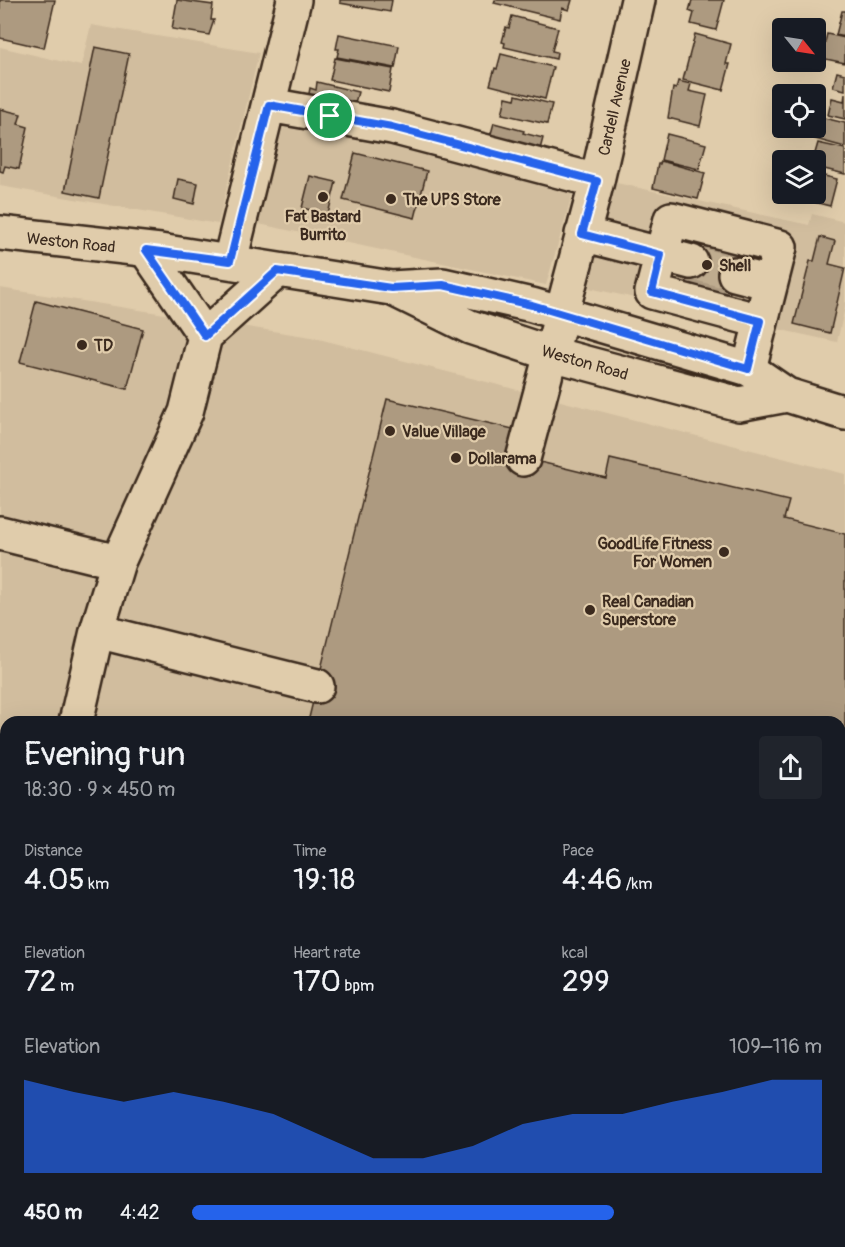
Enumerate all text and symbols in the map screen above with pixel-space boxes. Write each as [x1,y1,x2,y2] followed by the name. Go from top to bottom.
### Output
[772,18,826,72] north arrow
[772,18,826,204] map controls
[594,57,636,158] street label: Cardell Avenue
[772,84,826,138] button: locate
[304,90,355,141] pin
[313,99,346,132] icon: arrive
[772,150,826,204] button: layers
[316,190,330,204] marker: Fat Bastard Burrito
[402,190,502,210] place label: The UPS Store
[384,192,398,206] marker: The UPS Store
[285,207,361,245] place label: Fat Bastard Burrito
[25,228,116,258] street label: Weston Road
[719,256,752,276] place label: Shell
[700,258,714,272] marker: Shell
[93,336,113,356] place label: TD
[75,338,89,352] marker: TD
[539,341,630,385] street label: Weston Road
[402,422,487,442] place label: Value Village
[383,424,397,438] marker: Value Village
[468,449,537,469] place label: Dollarama
[449,451,463,465] marker: Dollarama
[597,534,713,572] place label: GoodLife Fitness For Women
[717,545,731,559] marker: GoodLife Fitness For Women
[602,592,694,630] place label: Real Canadian Superstore
[583,603,597,617] marker: Real Canadian Superstore
[24,734,185,775] text: Evening run
[759,736,822,799] button: share
[24,777,175,802] text: 18:30 · 9 × 450 m
[24,841,83,861] text: Distance
[293,841,326,861] text: Time
[562,841,594,861] text: Pace
[24,861,85,898] text: 4.05
[293,861,355,898] text: 19:18
[562,861,622,898] text: 4:46
[85,874,109,894] text: km
[622,874,652,894] text: /km
[24,943,85,963] text: Elevation
[293,943,360,963] text: Heart rate
[562,943,588,963] text: kcal
[24,963,57,1000] text: 72
[293,963,341,1000] text: 170
[562,963,610,1000] text: 299
[57,976,74,996] text: m
[341,976,374,996] text: bpm
[24,1034,100,1059] text: Elevation
[729,1034,822,1059] text: 109–116 m
[24,1200,82,1225] text: 450 m
[120,1200,160,1225] text: 4:42

